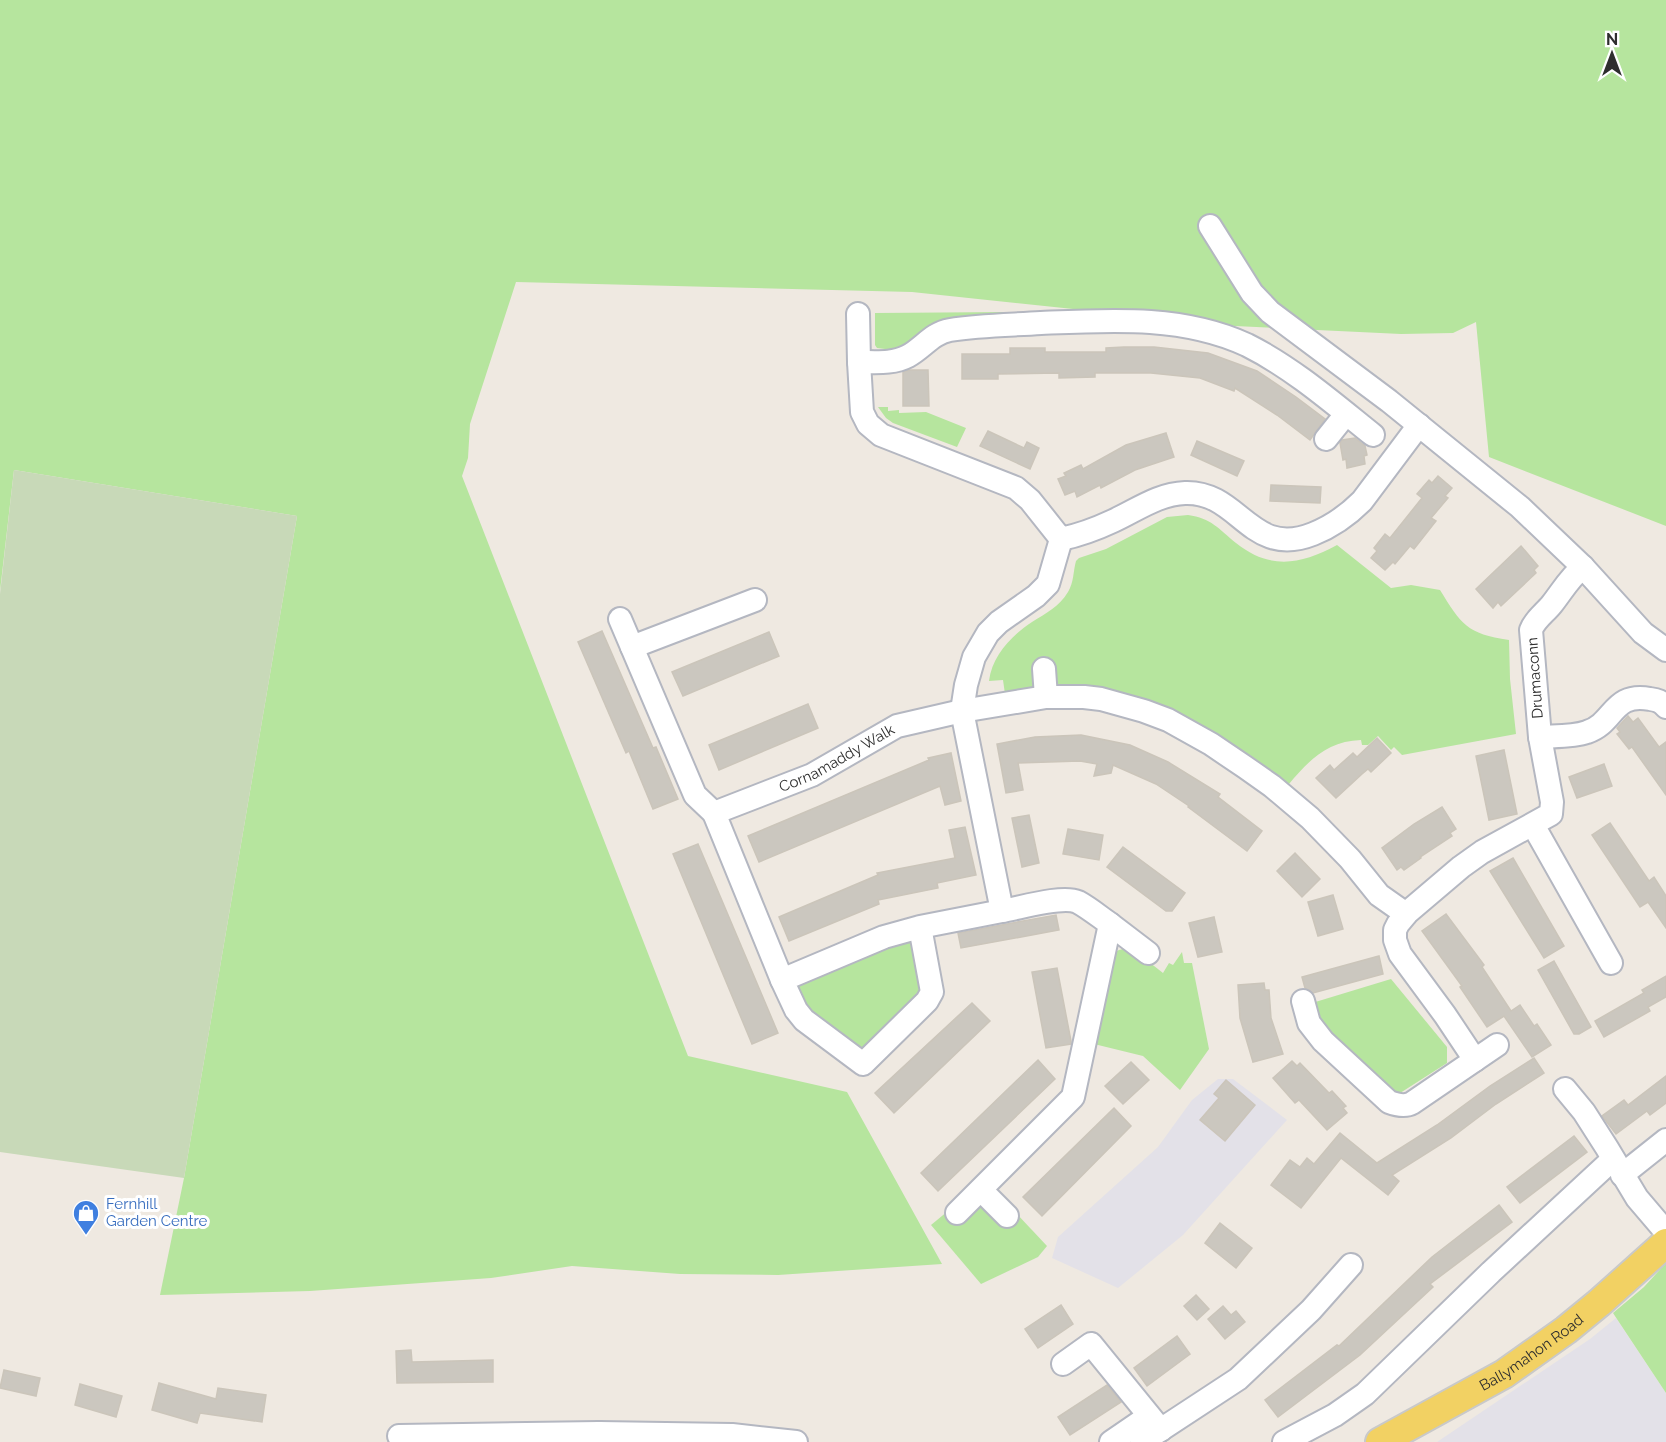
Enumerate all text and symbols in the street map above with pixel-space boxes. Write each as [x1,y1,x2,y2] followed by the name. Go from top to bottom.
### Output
[1582,24,1642,84] north arrow
[1606,30,1618,49] text: N
[1523,637,1547,719] street label: Drumaconn
[777,720,898,796] street label: Cornamaddy Walk
[106,1195,207,1230] place label: Fernhill Garden Centre
[71,1198,101,1236] shop icon: Fernhill Garden Centre
[1476,1310,1587,1395] street label: Ballymahon Road

